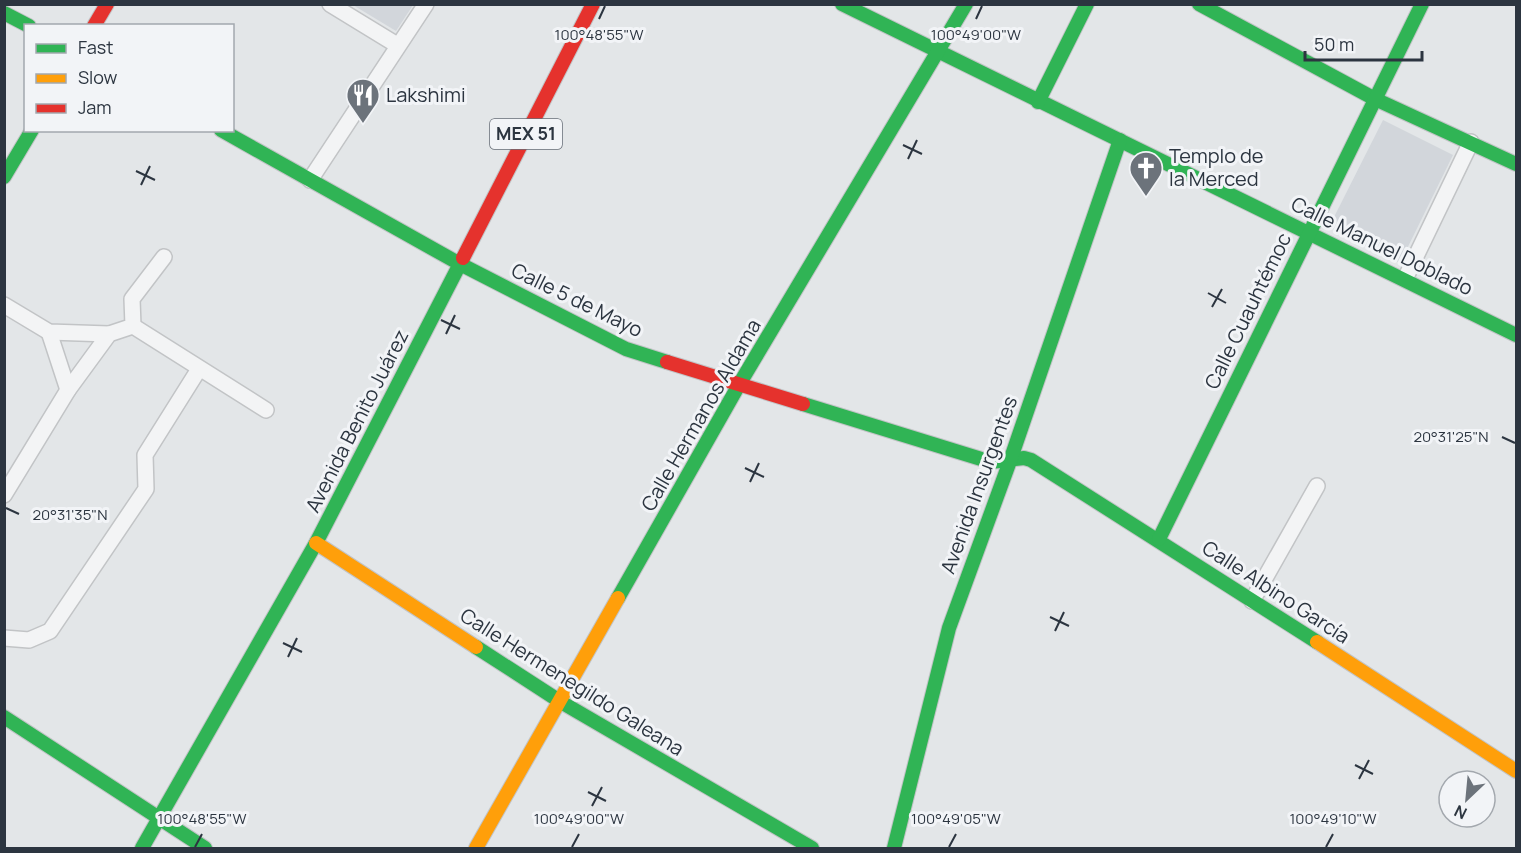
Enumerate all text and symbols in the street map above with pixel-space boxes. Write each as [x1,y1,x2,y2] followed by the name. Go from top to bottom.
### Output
[24,24,234,132] legend
[555,24,643,45] text: 100°48'55"W
[931,24,1021,45] text: 100°49'00"W
[1305,24,1422,62] scale bar
[1314,32,1354,56] text: 50 m
[78,35,113,59] text: Fast
[78,65,118,89] text: Slow
[345,77,381,124] restaurant icon: Lakshimi
[386,81,466,108] place label: Lakshimi
[78,95,112,119] text: Jam
[490,119,562,149] road number: MEX 51
[1169,142,1264,192] place label: Templo de la Merced
[1128,150,1164,197] church icon: Templo de la Merced
[1287,190,1478,301] street label: Calle Manuel Doblado
[1198,228,1297,393] street label: Calle Cuauhtémoc
[507,256,647,343] street label: Calle 5 de Mayo
[634,314,767,516] street label: Calle Hermanos Aldama
[299,325,414,517] street label: Avenida Benito Juárez
[934,392,1023,577] street label: Avenida Insurgentes
[1413,426,1489,447] text: 20°31'25"N
[33,504,107,525] text: 20°31'35"N
[1197,534,1355,649] street label: Calle Albino García
[455,601,689,762] street label: Calle Hermenegildo Galeana
[1437,769,1497,829] north arrow
[1450,800,1470,825] text: N
[158,808,246,829] text: 100°48'55"W
[534,808,624,829] text: 100°49'00"W
[911,808,1001,829] text: 100°49'05"W
[1289,808,1377,829] text: 100°49'10"W

